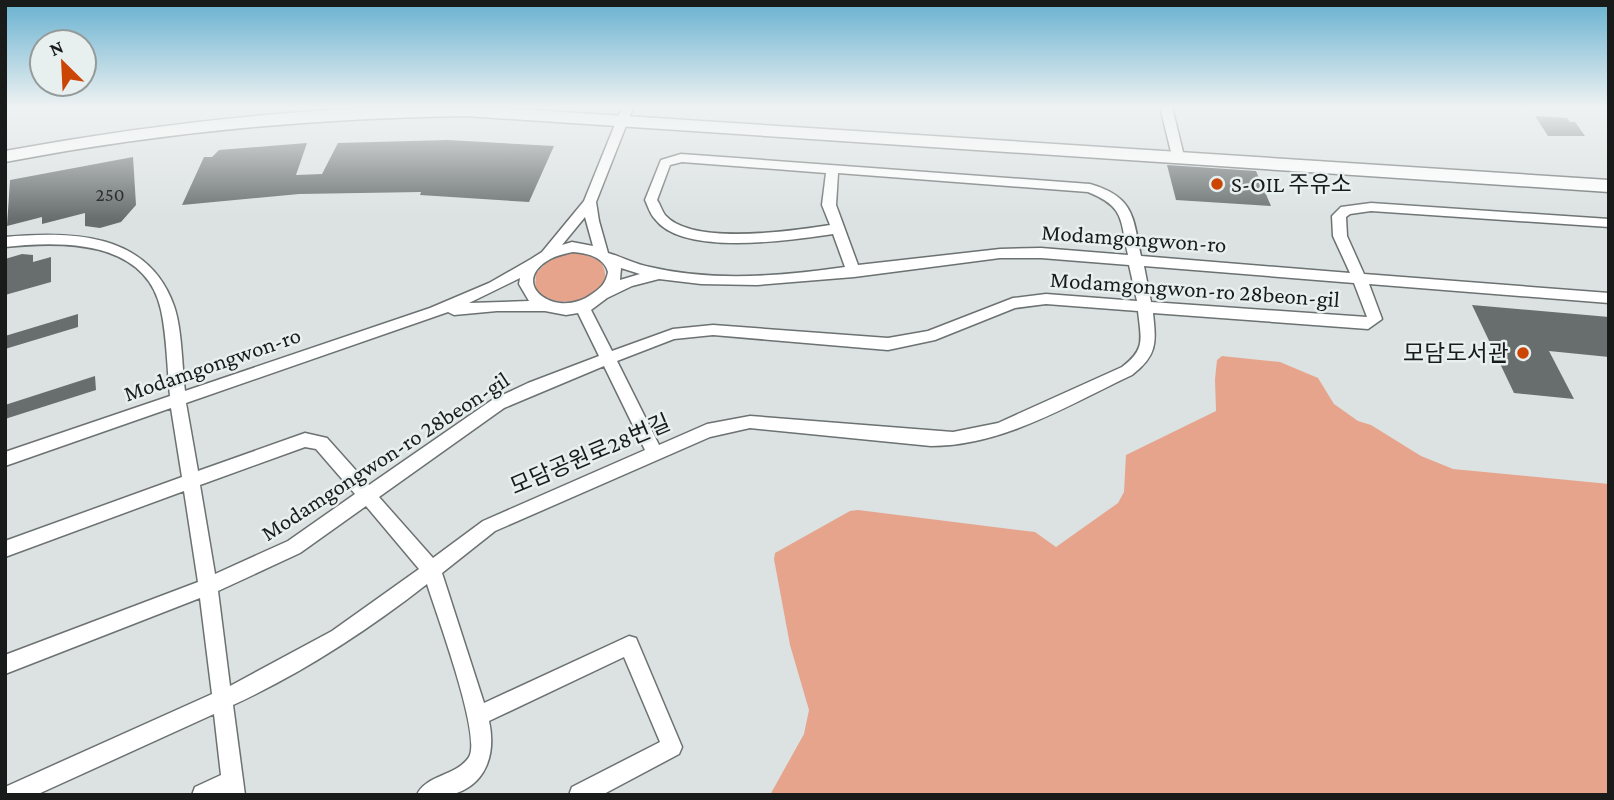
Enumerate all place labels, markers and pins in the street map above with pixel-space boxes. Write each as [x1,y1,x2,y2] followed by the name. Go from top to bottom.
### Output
[1231,171,1352,197] place label: S-OIL 주유소
[1209,176,1225,192] marker: S-OIL 주유소
[1403,340,1509,366] place label: 모담도서관
[1515,345,1531,361] marker: 모담도서관

